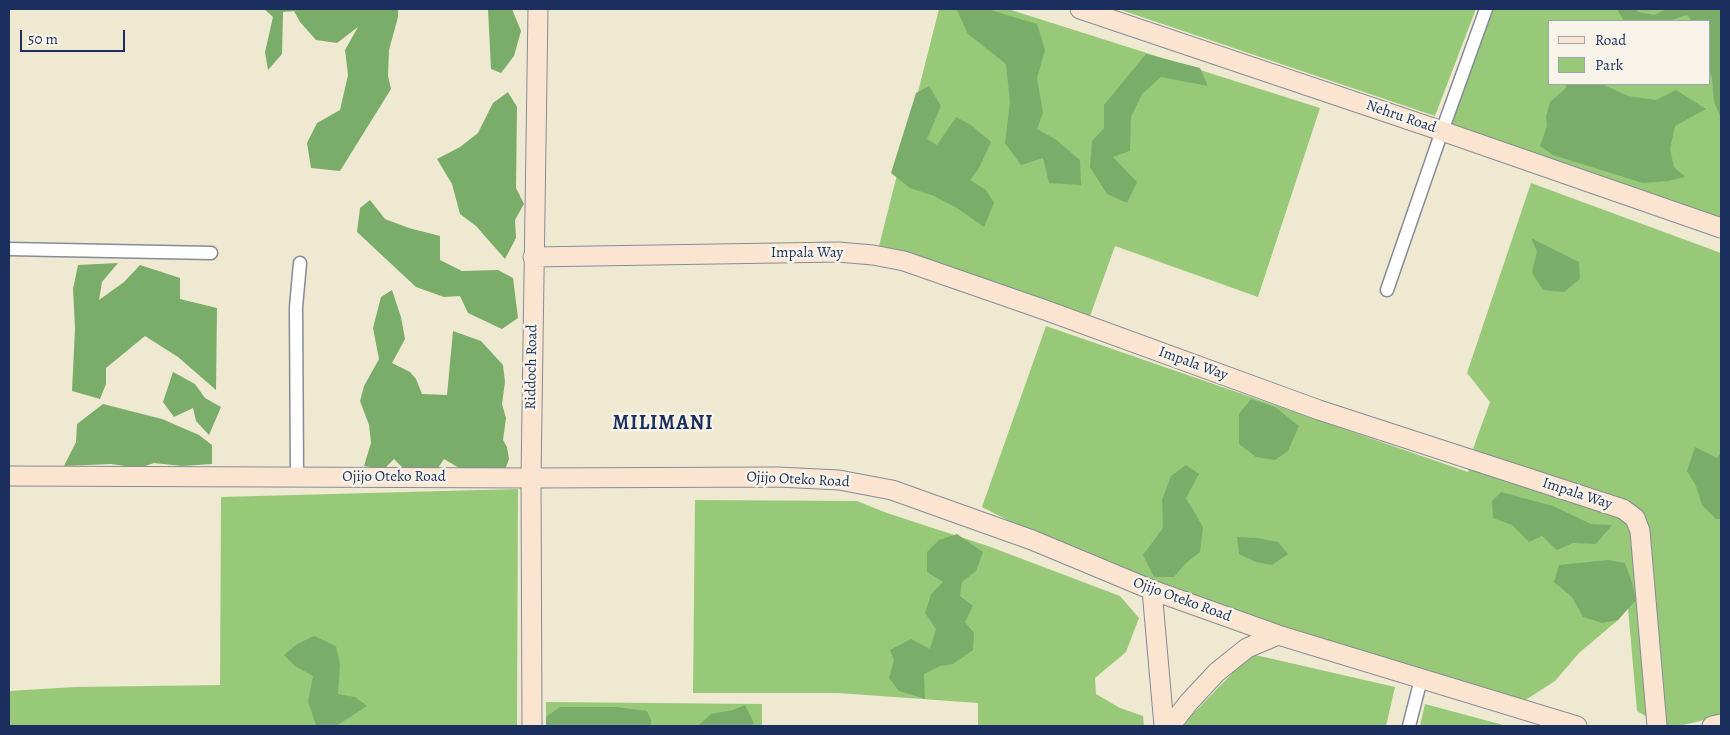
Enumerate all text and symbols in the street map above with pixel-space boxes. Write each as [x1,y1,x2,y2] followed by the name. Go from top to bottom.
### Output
[22,20,128,52] scale bar
[1548,20,1710,85] legend
[28,29,58,49] text: 50 m
[1595,30,1626,50] text: Road
[1595,55,1623,75] text: Park
[1363,97,1439,137] street label: Nehru Road
[771,244,843,262] street label: Impala Way
[522,324,542,410] street label: Riddoch Road
[1156,343,1230,385] street label: Impala Way
[612,412,714,436] district label: MILIMANI
[342,468,446,486] street label: Ojijo Oteko Road
[746,468,850,492] street label: Ojijo Oteko Road
[1540,474,1614,514] street label: Impala Way
[1130,574,1234,626] street label: Ojijo Oteko Road

